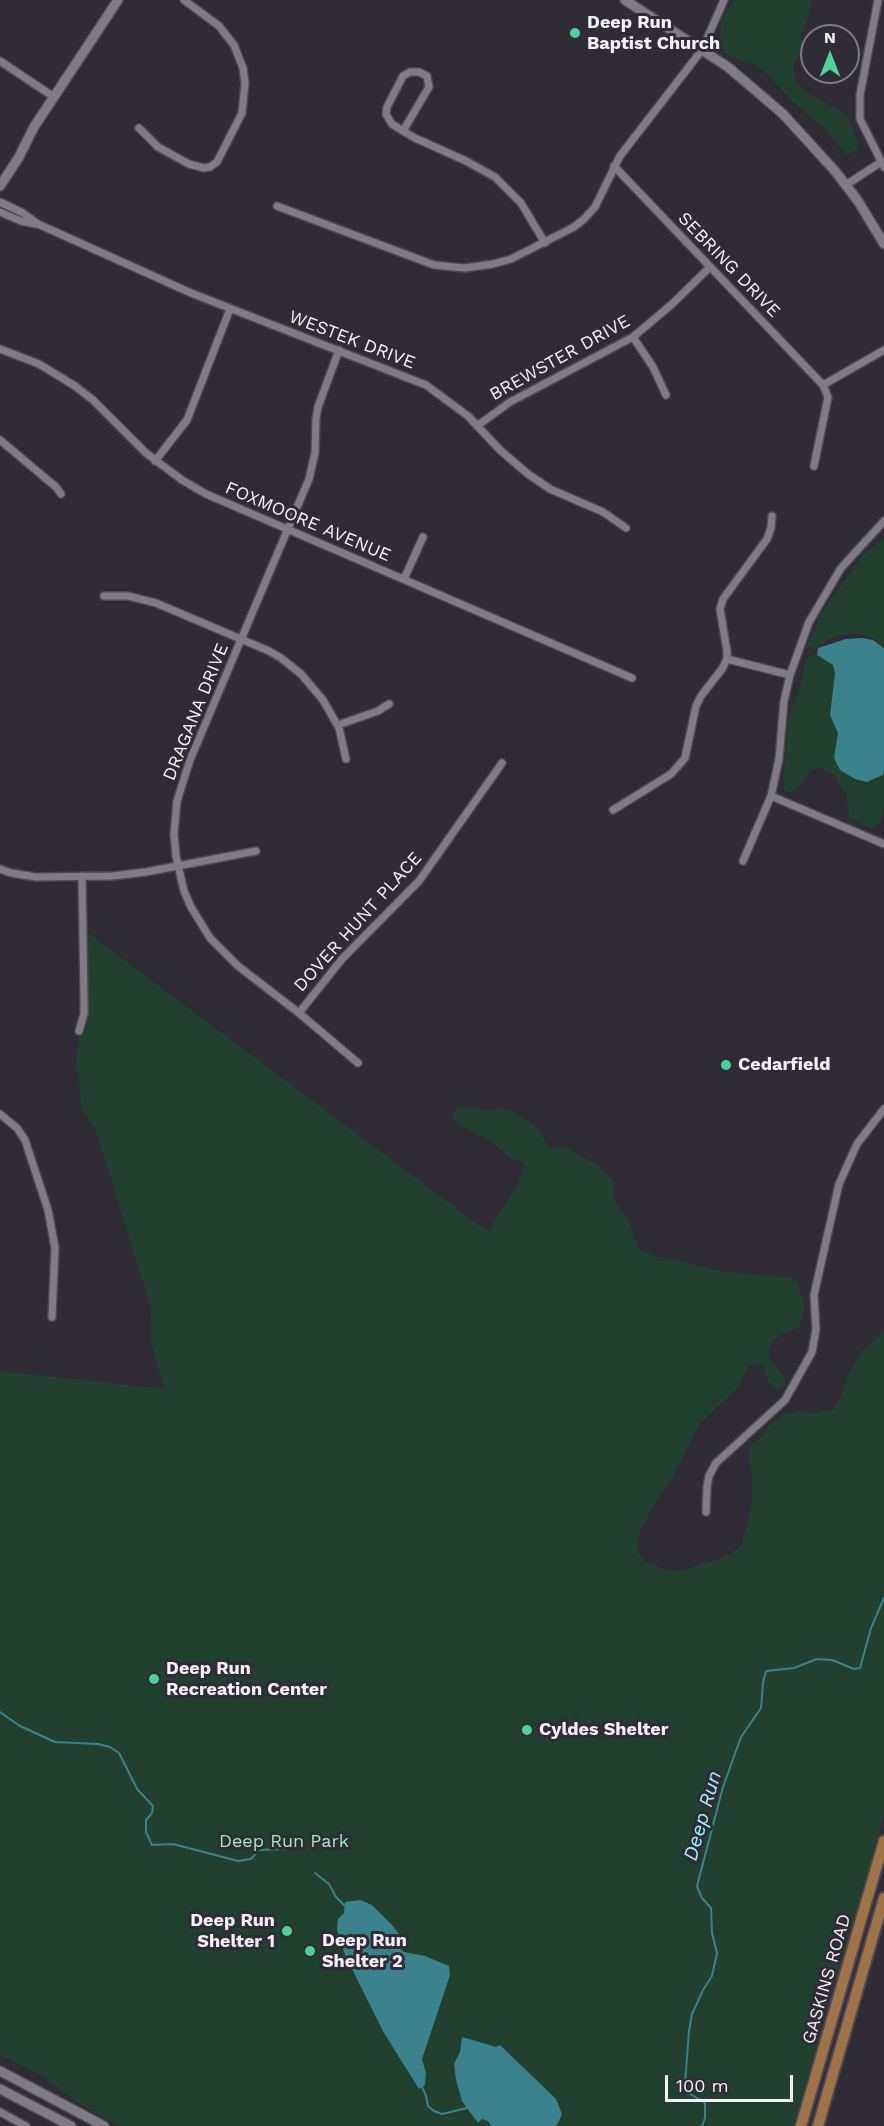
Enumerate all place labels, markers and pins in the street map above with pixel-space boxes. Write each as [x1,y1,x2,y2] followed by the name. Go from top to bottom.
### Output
[587,12,720,54] place label: Deep Run Baptist Church
[568,26,582,40] marker: Deep Run Baptist Church
[738,1054,831,1076] place label: Cedarfield
[719,1058,733,1072] marker: Cedarfield
[166,1658,327,1700] place label: Deep Run Recreation Center
[147,1672,161,1686] marker: Deep Run Recreation Center
[539,1719,669,1741] place label: Cyldes Shelter
[520,1723,534,1737] marker: Cyldes Shelter
[190,1910,275,1952] place label: Deep Run Shelter 1
[280,1924,294,1938] marker: Deep Run Shelter 1
[322,1930,407,1972] place label: Deep Run Shelter 2
[303,1944,317,1958] marker: Deep Run Shelter 2

